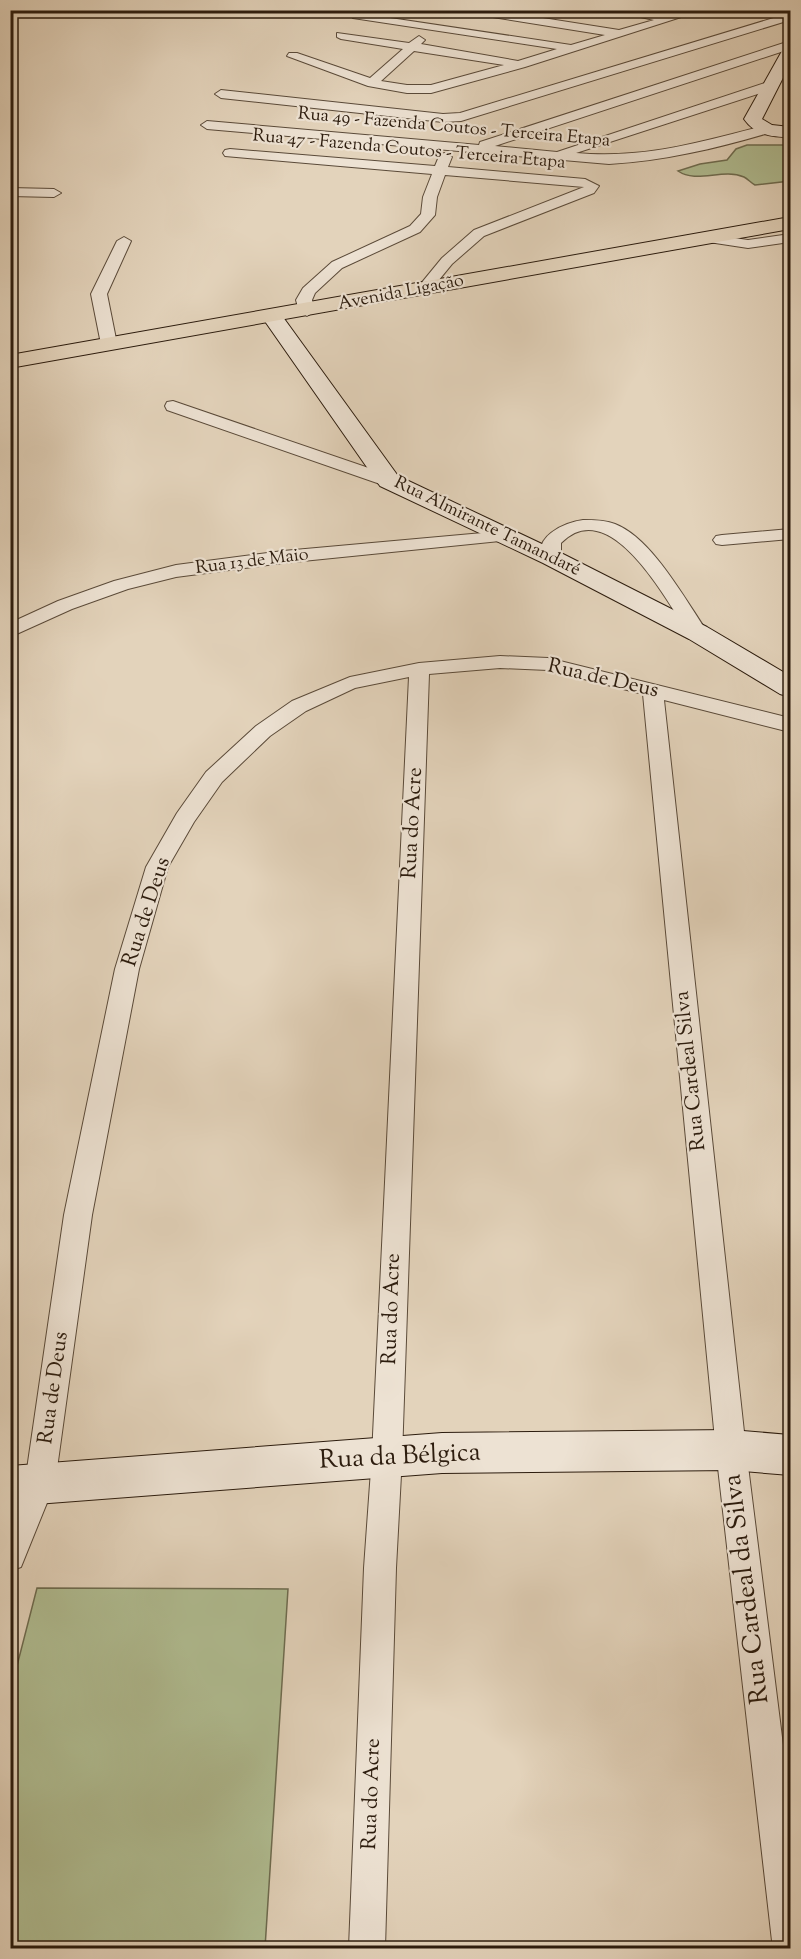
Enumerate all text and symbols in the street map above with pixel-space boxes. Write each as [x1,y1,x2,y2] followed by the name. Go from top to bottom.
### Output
[297,101,611,155] street label: Rua 49 - Fazenda Coutos - Terceira Etapa
[252,123,566,177] street label: Rua 47 - Fazenda Coutos - Terceira Etapa
[336,268,466,318] street label: Avenida Ligação
[389,470,585,584] street label: Rua Almirante Tamandaré
[194,542,310,582] street label: Rua 13 de Maio
[544,652,662,706] street label: Rua de Deus
[395,767,431,879] street label: Rua do Acre
[115,853,179,971] street label: Rua de Deus
[668,989,714,1153] street label: Rua Cardeal Silva
[375,1253,409,1365] street label: Rua do Acre
[31,1330,77,1446] street label: Rua de Deus
[318,1434,482,1480] street label: Rua da Bélgica
[715,1472,779,1706] street label: Rua Cardeal da Silva
[355,1738,389,1850] street label: Rua do Acre

